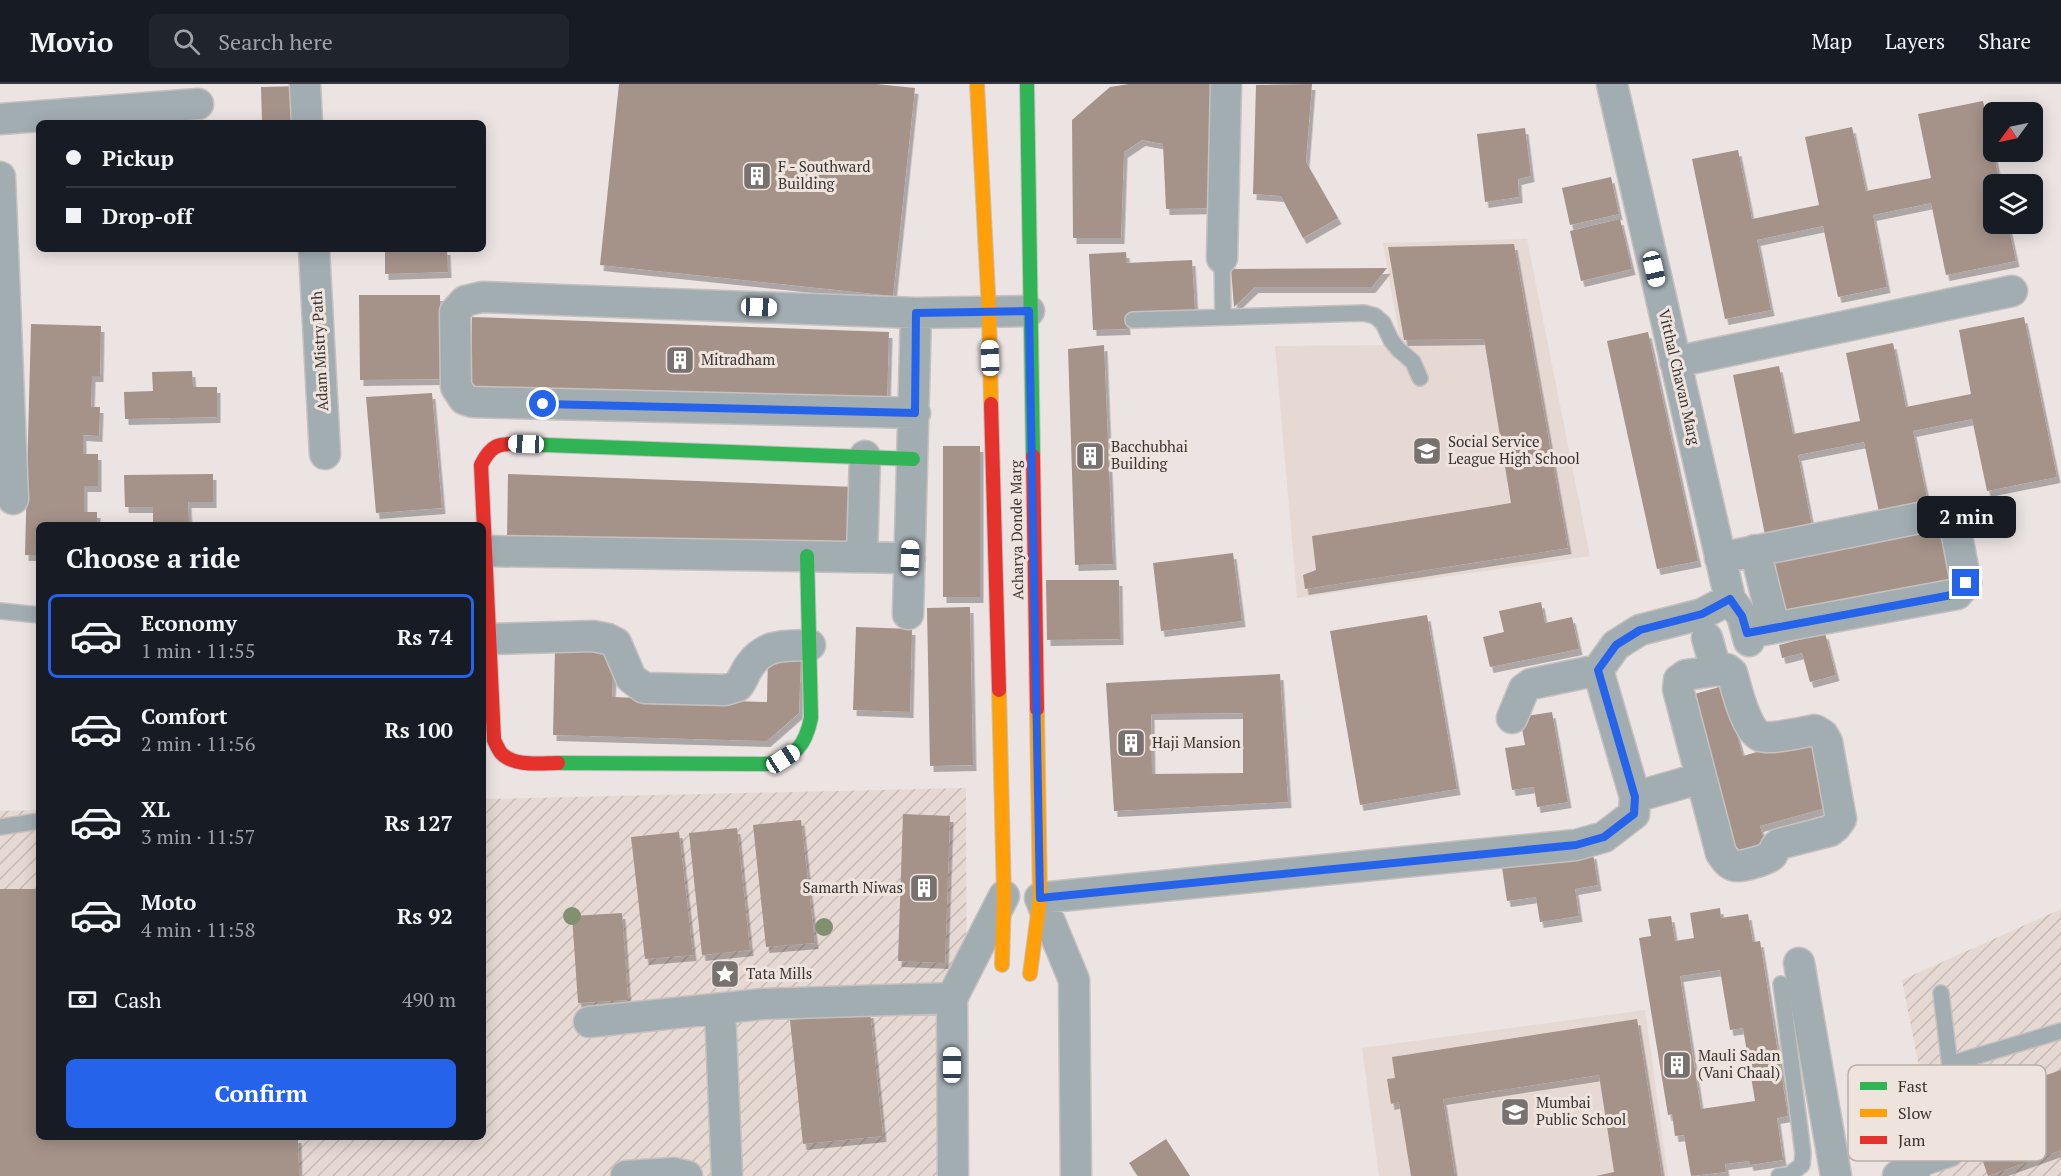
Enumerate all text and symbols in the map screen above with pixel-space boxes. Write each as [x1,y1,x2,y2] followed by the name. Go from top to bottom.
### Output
[149,14,569,68] search box
[30,23,113,60] text: Movio
[170,25,203,58] icon: search
[218,27,333,56] text: Search here
[1811,27,1852,55] text: Map
[1885,27,1945,55] text: Layers
[1978,27,2031,55] text: Share
[1983,102,2043,162] north arrow
[1983,102,2043,234] map controls
[102,143,174,172] text: Pickup
[778,156,871,193] place label: F - Southward Building
[741,160,773,192] building icon: F - Southward Building
[1983,174,2043,234] button: layers
[102,201,193,230] text: Drop-off
[1641,249,1667,289] car
[306,290,332,412] street label: Adam Mistry Path
[741,297,777,317] car
[1655,307,1706,448] street label: Vitthal Chavan Marg
[980,340,1000,376] car
[664,344,696,376] building icon: Mitradham
[701,349,775,369] place label: Mitradham
[529,390,556,417] route start
[1448,431,1580,468] place label: Social Service League High School
[508,434,544,454] car
[1411,435,1443,467] school or university icon: Social Service League High School
[1111,436,1188,473] place label: Bacchubhai Building
[1074,440,1106,472] building icon: Bacchubhai Building
[1005,459,1027,600] street label: Acharya Donde Marg
[1916,496,2016,538] callout: 2 min
[1939,503,1994,530] text: 2 min
[66,540,241,576] text: Choose a ride
[900,540,920,576] car
[1952,569,1979,596] route end
[141,608,237,637] text: Economy
[69,609,123,663] icon: car
[397,622,453,651] text: Rs 74
[141,637,255,664] text: 1 min · 11:55
[141,701,227,730] text: Comfort
[69,702,123,756] icon: car
[384,715,453,744] text: Rs 100
[1115,727,1147,759] building icon: Haji Mansion
[141,730,255,757] text: 2 min · 11:56
[1152,732,1241,752] place label: Haji Mansion
[763,742,803,776] car
[141,794,170,823] text: XL
[69,795,123,849] icon: car
[384,808,453,837] text: Rs 127
[141,823,255,850] text: 3 min · 11:57
[908,872,940,904] building icon: Samarth Niwas
[803,877,903,897] place label: Samarth Niwas
[141,887,196,916] text: Moto
[69,888,123,942] icon: car
[397,901,453,930] text: Rs 92
[141,916,255,943] text: 4 min · 11:58
[709,958,741,990] place icon: Tata Mills
[746,963,812,983] place label: Tata Mills
[66,983,99,1016] icon: cash
[114,985,162,1014] text: Cash
[402,986,456,1013] text: 490 m
[1698,1045,1780,1082] place label: Mauli Sadan (Vani Chaal)
[943,1047,961,1083] car
[1661,1049,1693,1081] building icon: Mauli Sadan (Vani Chaal)
[66,1059,456,1128] button: Confirm
[1848,1065,2046,1161] legend
[1898,1075,1928,1097] text: Fast
[1536,1092,1626,1129] place label: Mumbai Public School
[1499,1096,1531,1128] school or university icon: Mumbai Public School
[1898,1102,1932,1124] text: Slow
[1898,1129,1926,1151] text: Jam

